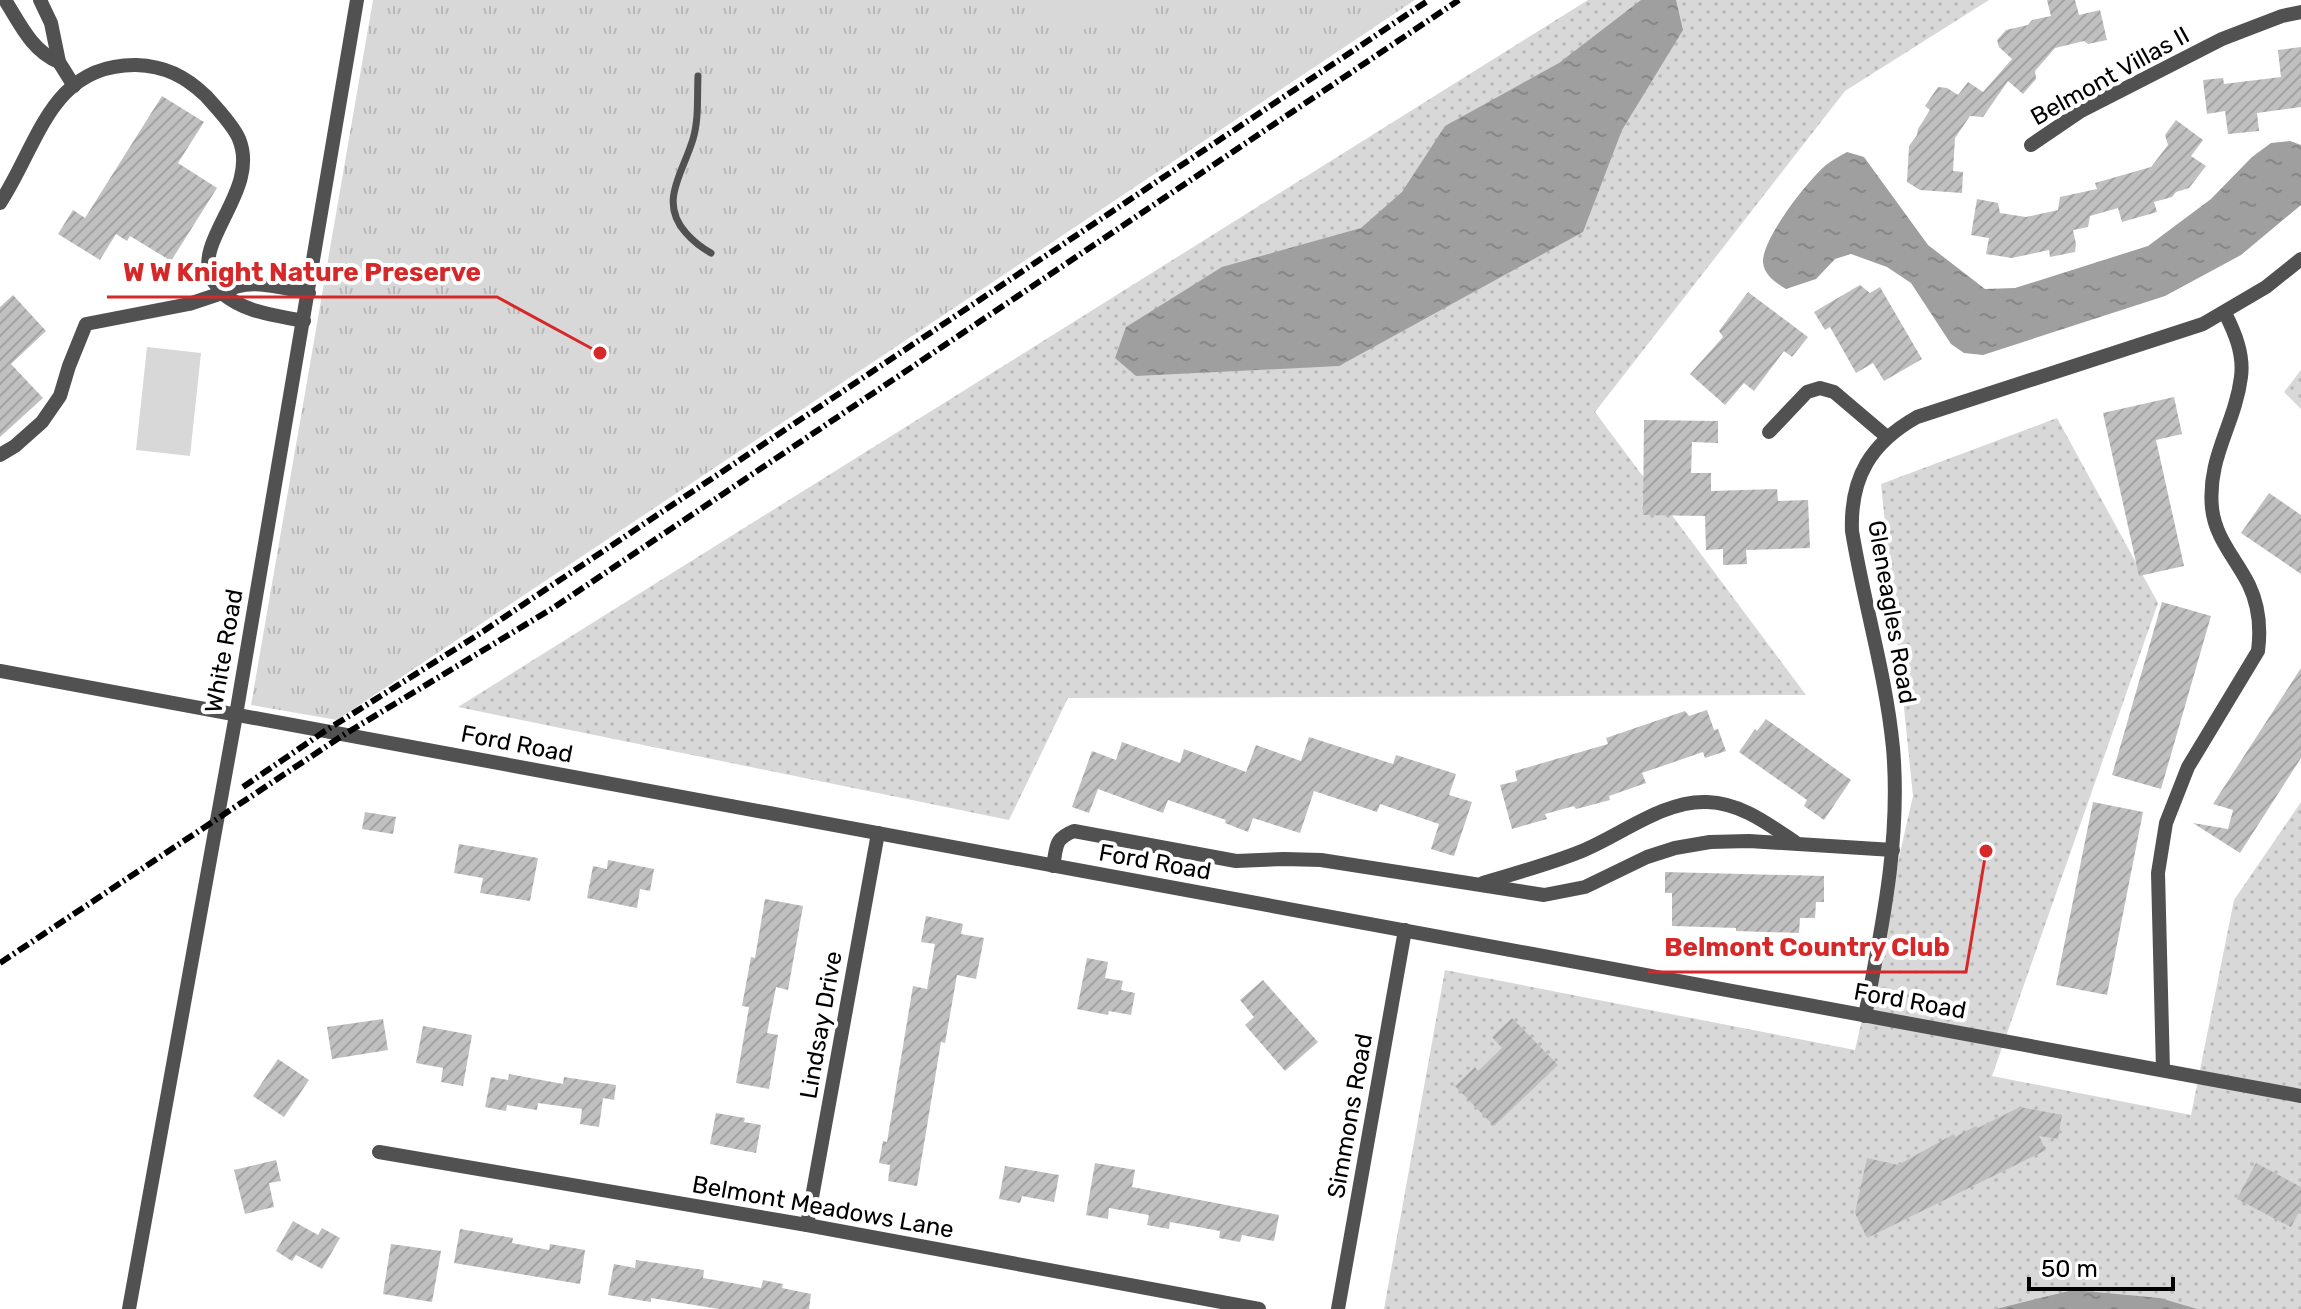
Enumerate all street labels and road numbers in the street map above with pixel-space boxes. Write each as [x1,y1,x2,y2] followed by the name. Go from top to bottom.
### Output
[2026,21,2194,131] street label: Belmont Villas II
[1862,518,1922,706] street label: Gleneagles Road
[199,587,249,715] street label: White Road
[459,719,575,769] street label: Ford Road
[1097,838,1213,886] street label: Ford Road
[794,949,848,1101] street label: Lindsay Drive
[1852,977,1968,1025] street label: Ford Road
[1322,1031,1378,1201] street label: Simmons Road
[690,1170,956,1244] street label: Belmont Meadows Lane

